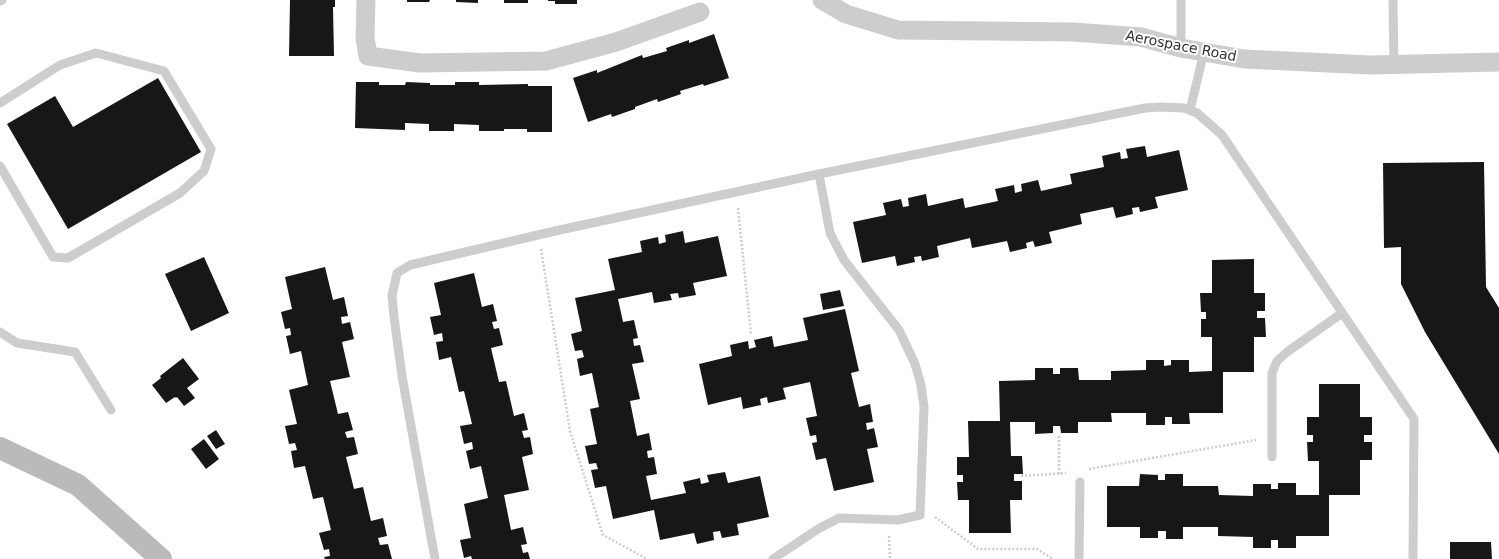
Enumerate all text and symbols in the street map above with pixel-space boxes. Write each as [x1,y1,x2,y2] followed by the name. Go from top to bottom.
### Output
[1124,28,1238,66] street label: Aerospace Road

